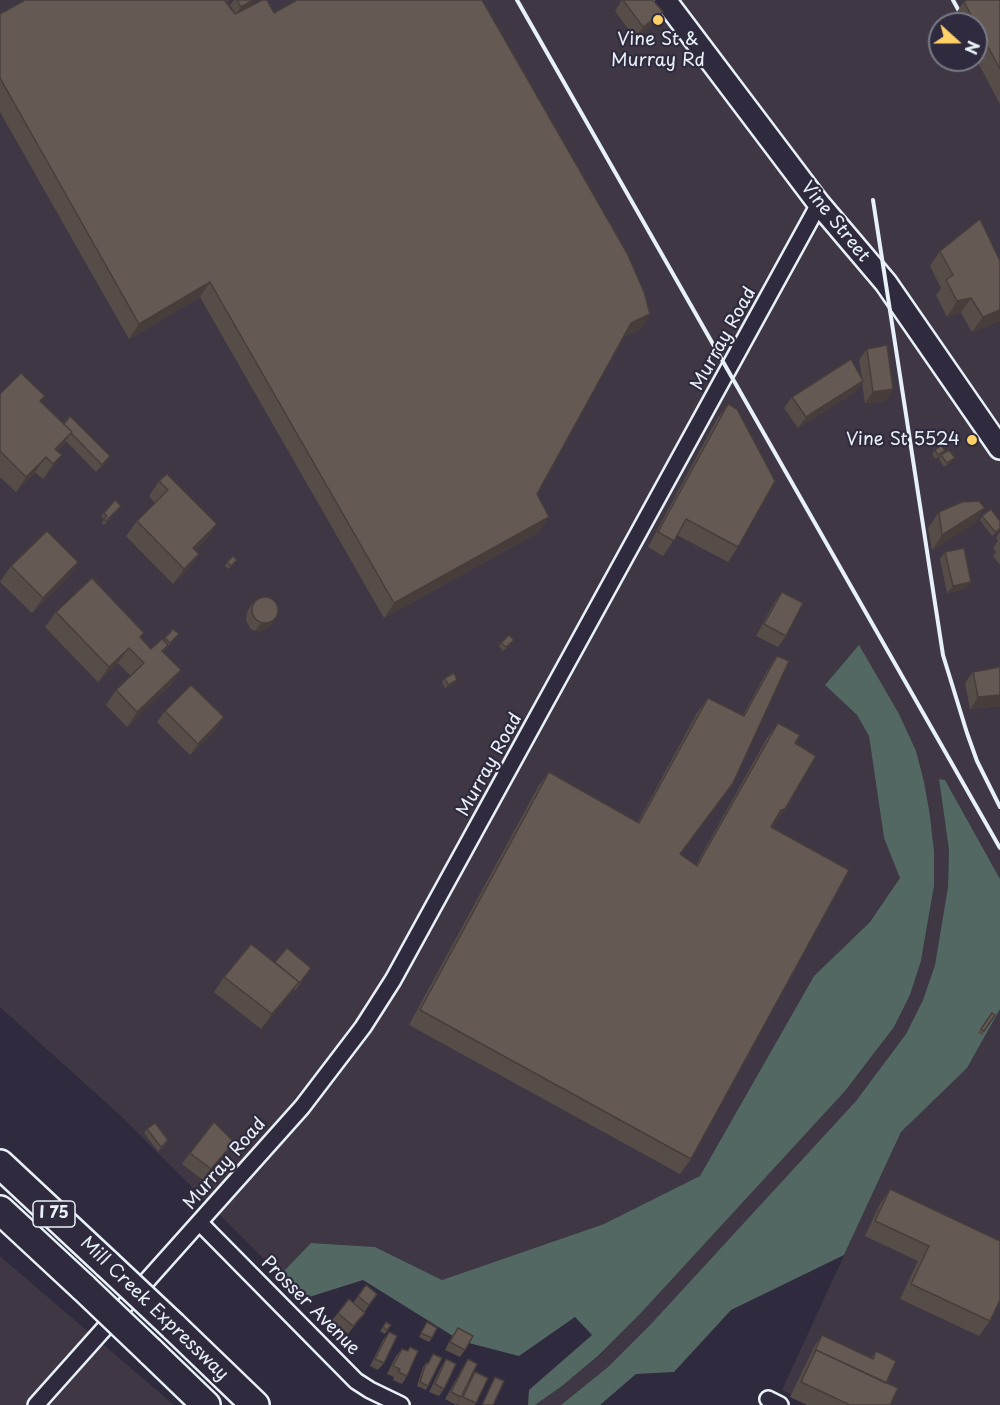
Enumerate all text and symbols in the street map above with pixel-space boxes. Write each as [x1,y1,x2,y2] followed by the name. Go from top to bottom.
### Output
[928,12,988,72] north arrow
[651,13,665,27] marker: Vine St & Murray Rd
[611,29,705,72] place label: Vine St & Murray Rd
[959,38,986,58] text: N
[796,177,874,267] street label: Vine Street
[687,284,761,394] street label: Murray Road
[846,429,960,451] place label: Vine St 5524
[965,433,979,447] marker: Vine St 5524
[453,710,527,820] street label: Murray Road
[179,1114,271,1214] street label: Murray Road
[33,1201,75,1227] road number: I 75
[75,1233,233,1385] street label: Mill Creek Expressway
[256,1252,364,1360] street label: Prosser Avenue

